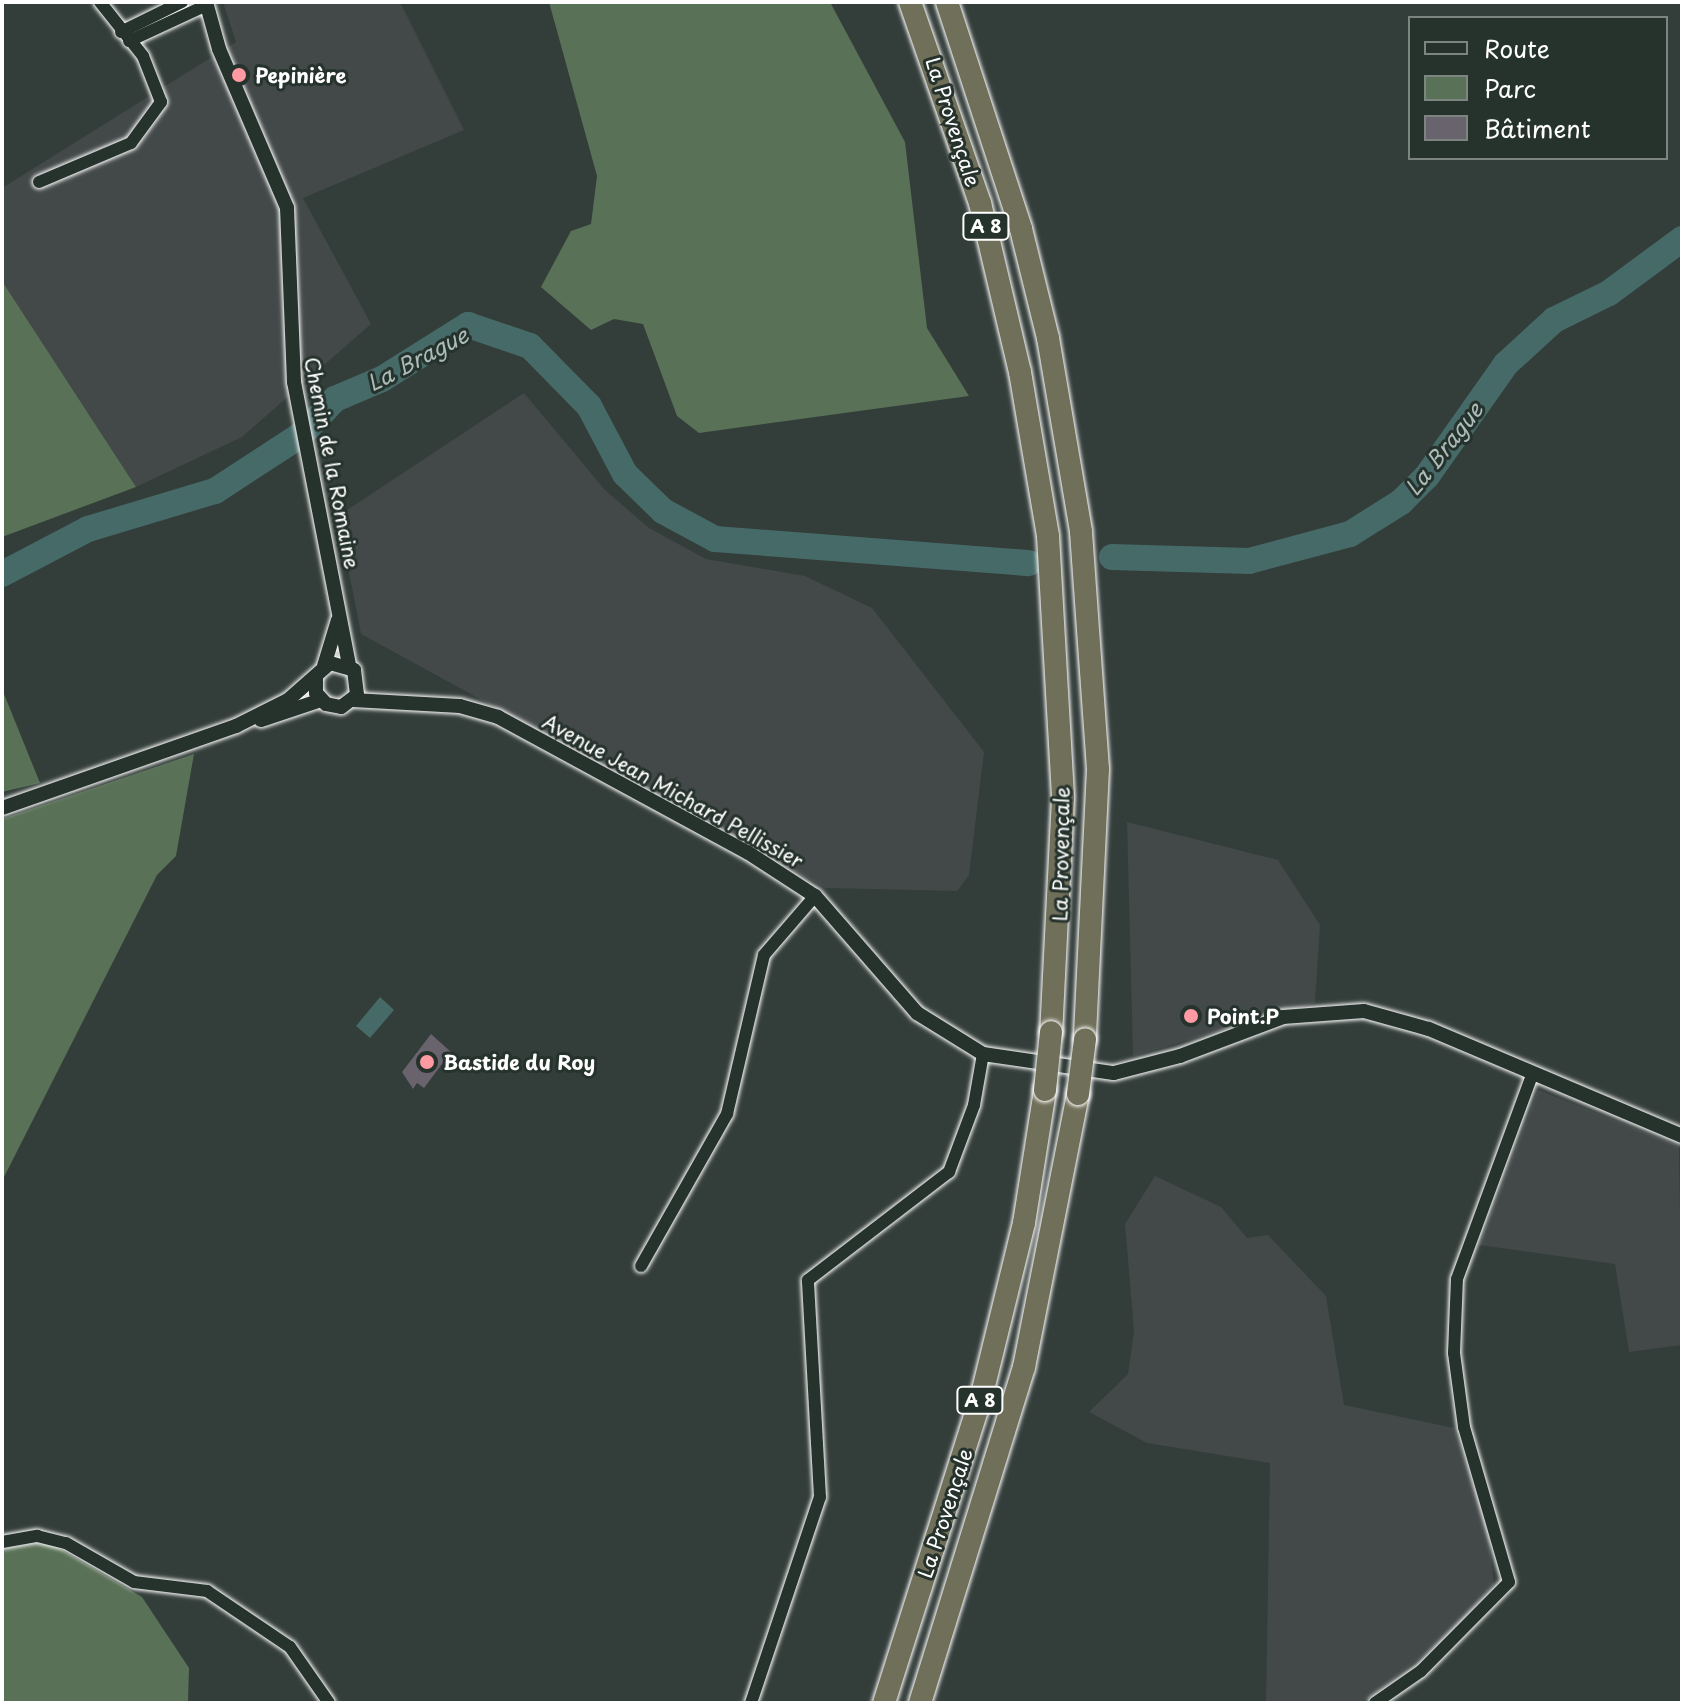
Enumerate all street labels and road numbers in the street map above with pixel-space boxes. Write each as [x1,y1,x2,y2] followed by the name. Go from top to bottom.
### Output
[921,55,985,189] street label: La Provençale
[962,212,1010,240] road number: A 8
[300,355,364,571] street label: Chemin de la Romaine
[538,709,808,873] street label: Avenue Jean Michard Pellissier
[1048,787,1074,921] street label: La Provençale
[956,1386,1004,1414] road number: A 8
[913,1446,977,1580] street label: La Provençale

